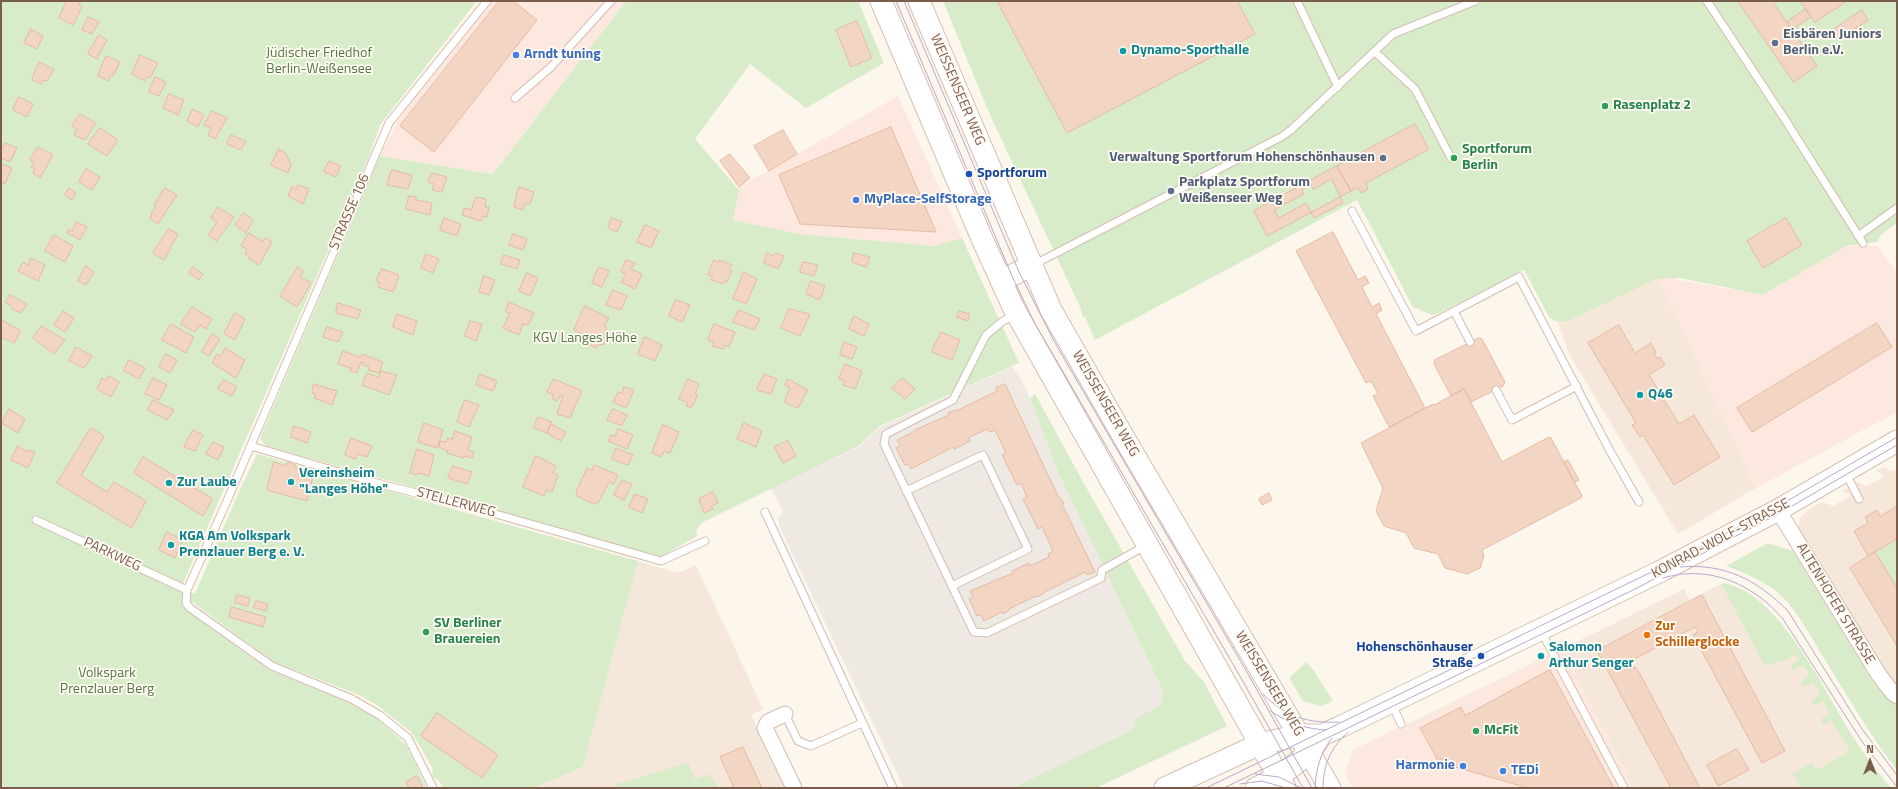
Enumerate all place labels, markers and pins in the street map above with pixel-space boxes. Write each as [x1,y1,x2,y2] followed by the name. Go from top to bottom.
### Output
[1783,27,1882,60] place label: Eisbären Juniors Berlin e.V.
[1770,38,1780,48] marker: Eisbären Juniors Berlin e.V.
[1131,43,1249,59] place label: Dynamo-Sporthalle
[1118,46,1128,56] marker: Dynamo-Sporthalle
[524,47,601,63] place label: Arndt tuning
[511,50,521,60] marker: Arndt tuning
[1613,98,1691,114] place label: Rasenplatz 2
[1600,101,1610,111] marker: Rasenplatz 2
[1462,142,1532,174] place label: Sportforum Berlin
[1109,150,1375,166] place label: Verwaltung Sportforum Hohenschönhausen
[1378,153,1388,163] marker: Verwaltung Sportforum Hohenschönhausen
[1449,153,1459,163] marker: Sportforum Berlin
[977,166,1047,182] place label: Sportforum
[964,169,974,179] marker: Sportforum
[1179,175,1310,208] place label: Parkplatz Sportforum Weißenseer Weg
[1166,186,1176,196] marker: Parkplatz Sportforum Weißenseer Weg
[864,192,992,208] place label: MyPlace-SelfStorage
[851,195,861,205] marker: MyPlace-SelfStorage
[1648,387,1673,403] place label: Q46
[1635,390,1645,400] marker: Q46
[299,466,388,498] place label: Vereinsheim "Langes Höhe"
[177,475,237,491] place label: Zur Laube
[286,477,296,487] marker: Vereinsheim "Langes Höhe"
[164,478,174,488] marker: Zur Laube
[179,529,304,562] place label: KGA Am Volkspark Prenzlauer Berg e. V.
[166,540,176,550] marker: KGA Am Volkspark Prenzlauer Berg e. V.
[434,616,501,648] place label: SV Berliner Brauereien
[1655,619,1739,652] place label: Zur Schillerglocke
[421,627,431,637] marker: SV Berliner Brauereien
[1642,630,1652,640] marker: Zur Schillerglocke
[1356,640,1473,672] place label: Hohenschönhauser Straße
[1549,640,1634,672] place label: Salomon Arthur Senger
[1476,651,1486,661] marker: Hohenschönhauser Straße
[1536,651,1546,661] marker: Salomon Arthur Senger
[1484,723,1518,739] place label: McFit
[1471,726,1481,736] marker: McFit
[1395,758,1455,774] place label: Harmonie
[1458,761,1468,771] marker: Harmonie
[1511,763,1539,779] place label: TEDi
[1498,766,1508,776] marker: TEDi

